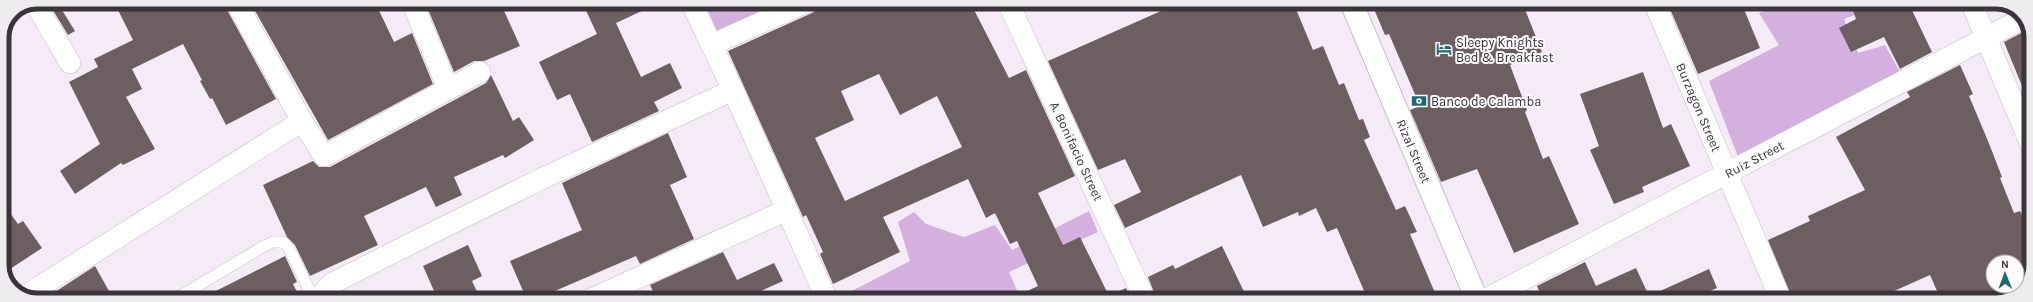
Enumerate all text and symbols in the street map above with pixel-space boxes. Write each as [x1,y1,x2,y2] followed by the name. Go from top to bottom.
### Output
[1456,35,1554,65] place label: Sleepy Knights Bed & Breakfast
[1435,40,1453,58] hotel icon: Sleepy Knights Bed & Breakfast
[1673,61,1724,154] street label: Burzagon Street
[1410,92,1428,110] bank icon: Banco de Calamba
[1431,94,1541,109] place label: Banco de Calamba
[1047,99,1106,203] street label: A. Bonifacio Street
[1393,117,1434,185] street label: Rizal Street
[1722,138,1786,181] street label: Ruiz Street
[1985,254,2025,294] north arrow
[2001,258,2009,271] text: N

